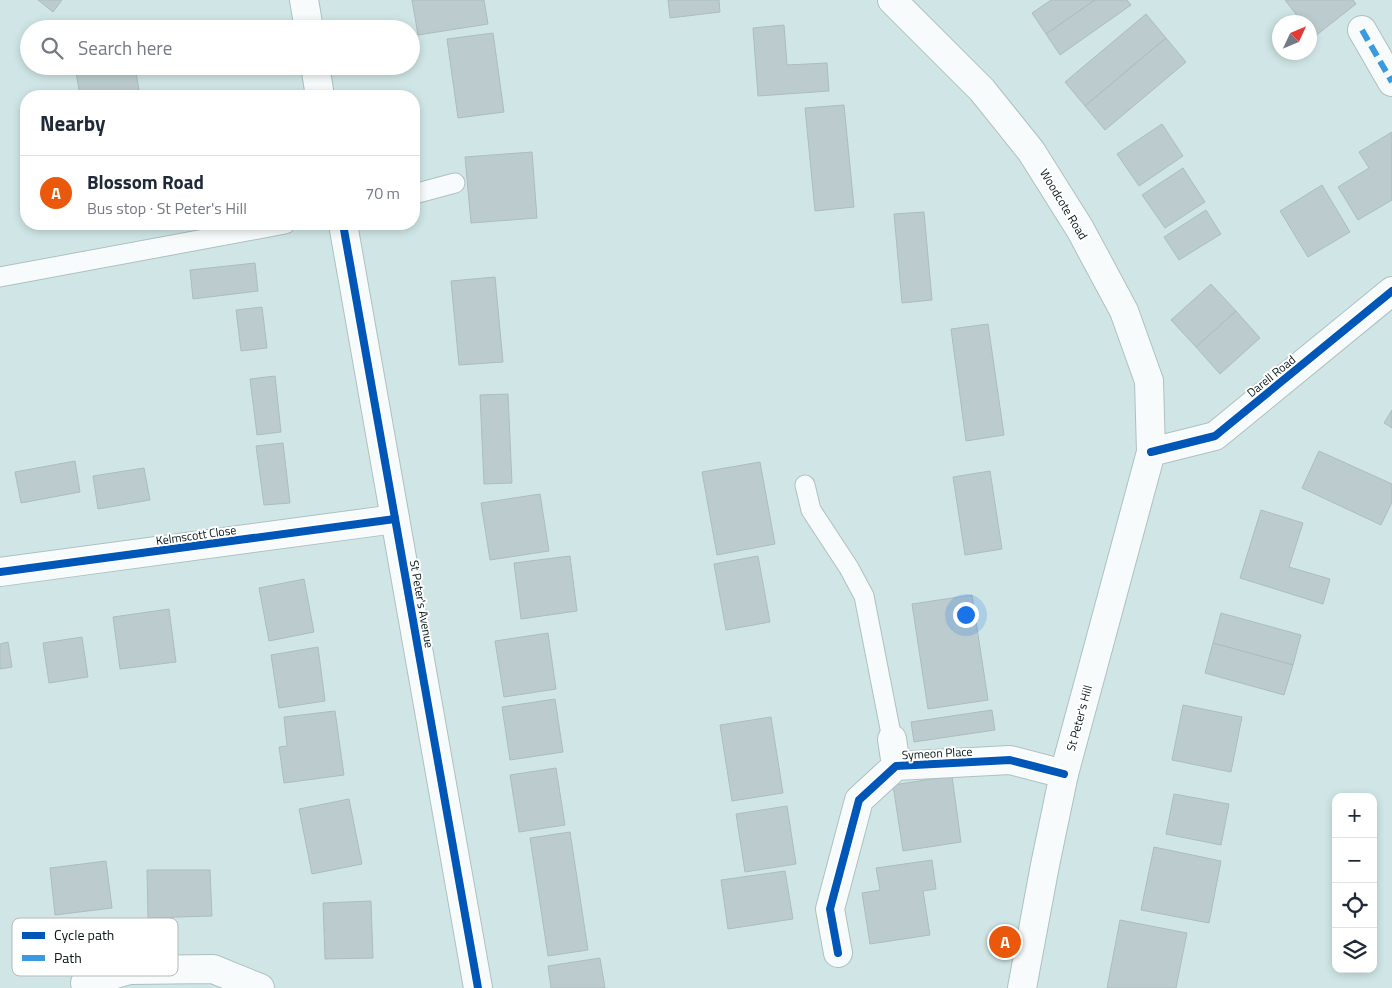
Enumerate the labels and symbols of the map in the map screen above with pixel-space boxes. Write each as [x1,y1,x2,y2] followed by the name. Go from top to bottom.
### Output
[1272,15,1317,60] north arrow
[1035,165,1093,243] street label: Woodcote Road
[1242,350,1300,402] street label: Darell Road
[155,520,237,550] street label: Kelmscott Close
[405,559,439,649] street label: St Peter's Avenue
[953,602,979,628] your location
[1061,683,1097,753] street label: St Peter's Hill
[901,742,973,764] street label: Symeon Place
[12,918,178,976] legend
[989,923,1021,961] pin: A
[54,924,114,945] text: Cycle path
[54,947,82,968] text: Path

